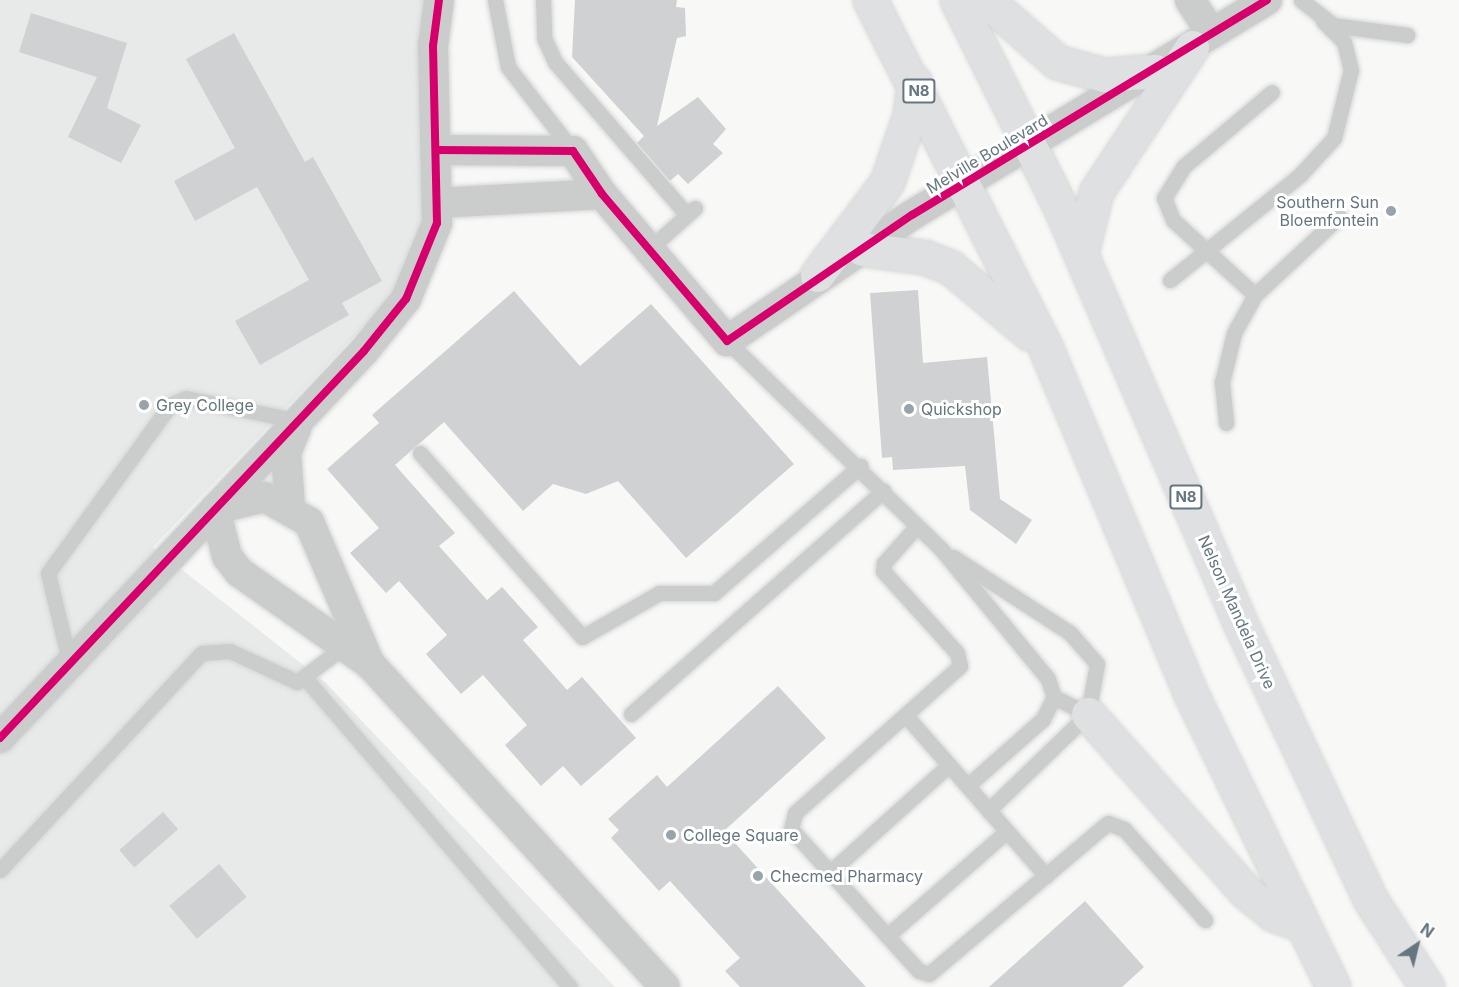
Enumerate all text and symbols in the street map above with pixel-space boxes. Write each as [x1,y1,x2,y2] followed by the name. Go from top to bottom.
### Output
[901,79,937,103] road number: N8
[923,110,1051,198] street label: Melville Boulevard
[1276,192,1379,230] place label: Southern Sun Bloemfontein
[1384,204,1398,218] marker: Southern Sun Bloemfontein
[156,395,254,415] place label: Grey College
[137,398,151,412] marker: Grey College
[921,399,1002,419] place label: Quickshop
[902,402,916,416] marker: Quickshop
[1168,485,1204,509] road number: N8
[1194,532,1280,692] street label: Nelson Mandela Drive
[683,825,799,845] place label: College Square
[664,828,678,842] marker: College Square
[770,866,923,886] place label: Checmed Pharmacy
[751,869,765,883] marker: Checmed Pharmacy
[1387,915,1447,975] north arrow
[1417,919,1438,942] text: N

